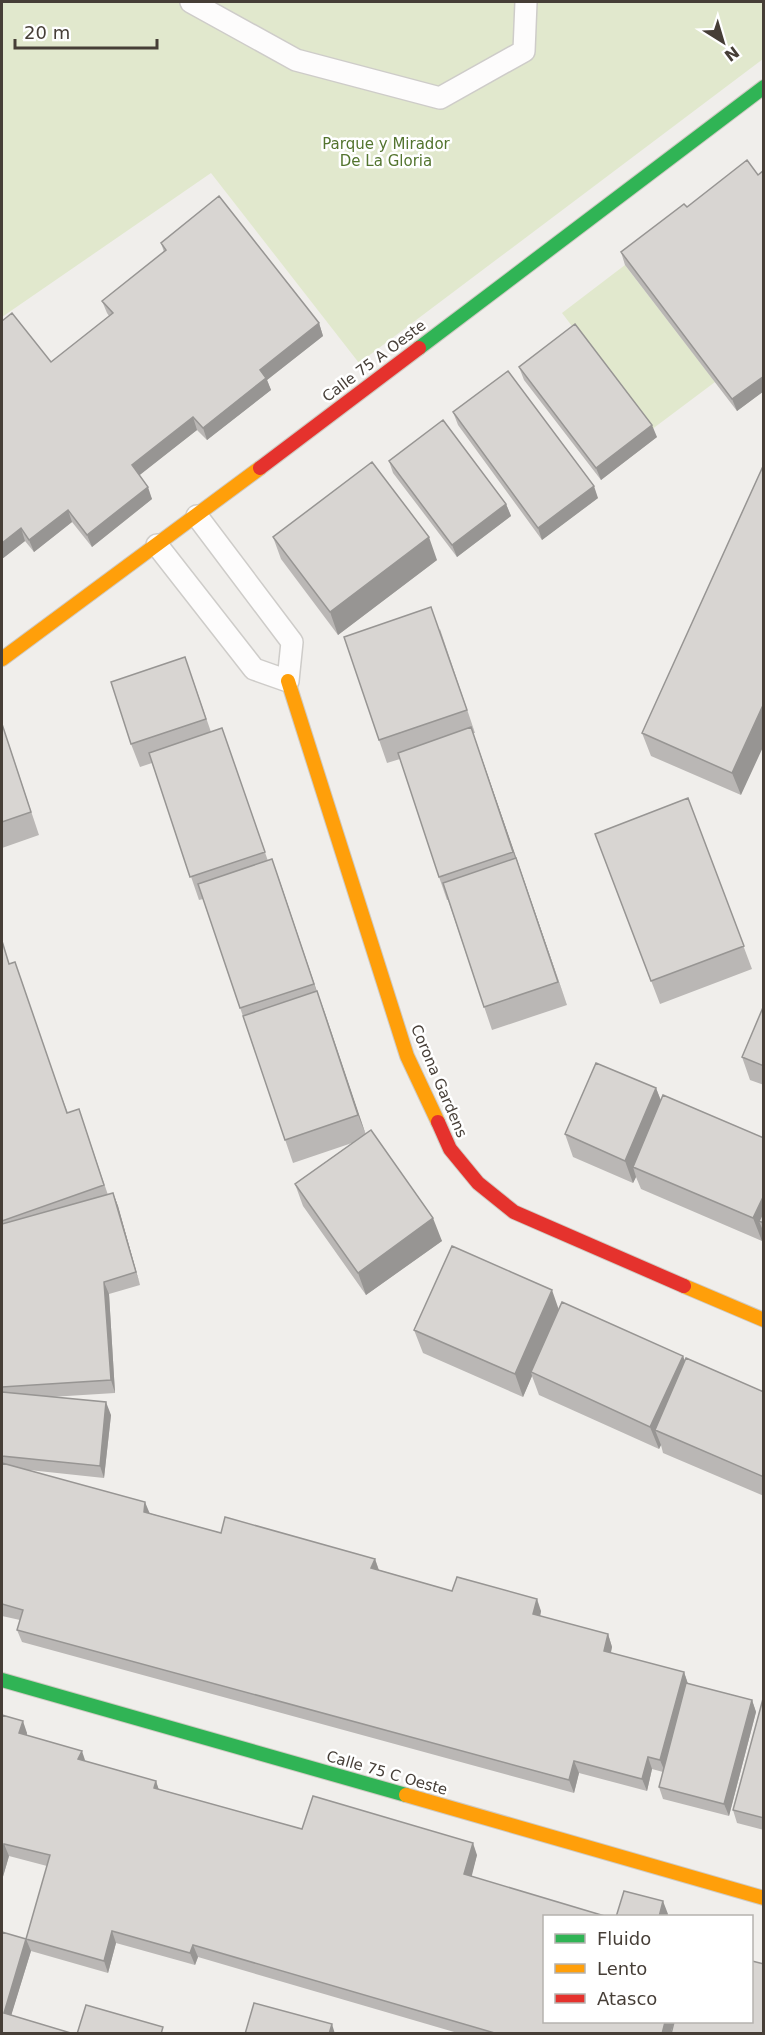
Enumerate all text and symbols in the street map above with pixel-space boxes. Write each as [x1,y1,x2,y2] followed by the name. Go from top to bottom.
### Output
[15,12,158,50] scale bar
[693,12,753,72] north arrow
[24,22,70,43] text: 20 m
[721,42,743,65] text: N
[322,135,451,170] park label: Parque y Mirador De La Gloria
[319,316,429,406] street label: Calle 75 A Oeste
[407,1022,471,1140] street label: Corona Gardens
[324,1747,450,1799] street label: Calle 75 C Oeste
[543,1915,753,2023] legend
[597,1928,651,1949] text: Fluido
[597,1958,647,1979] text: Lento
[597,1988,657,2009] text: Atasco

